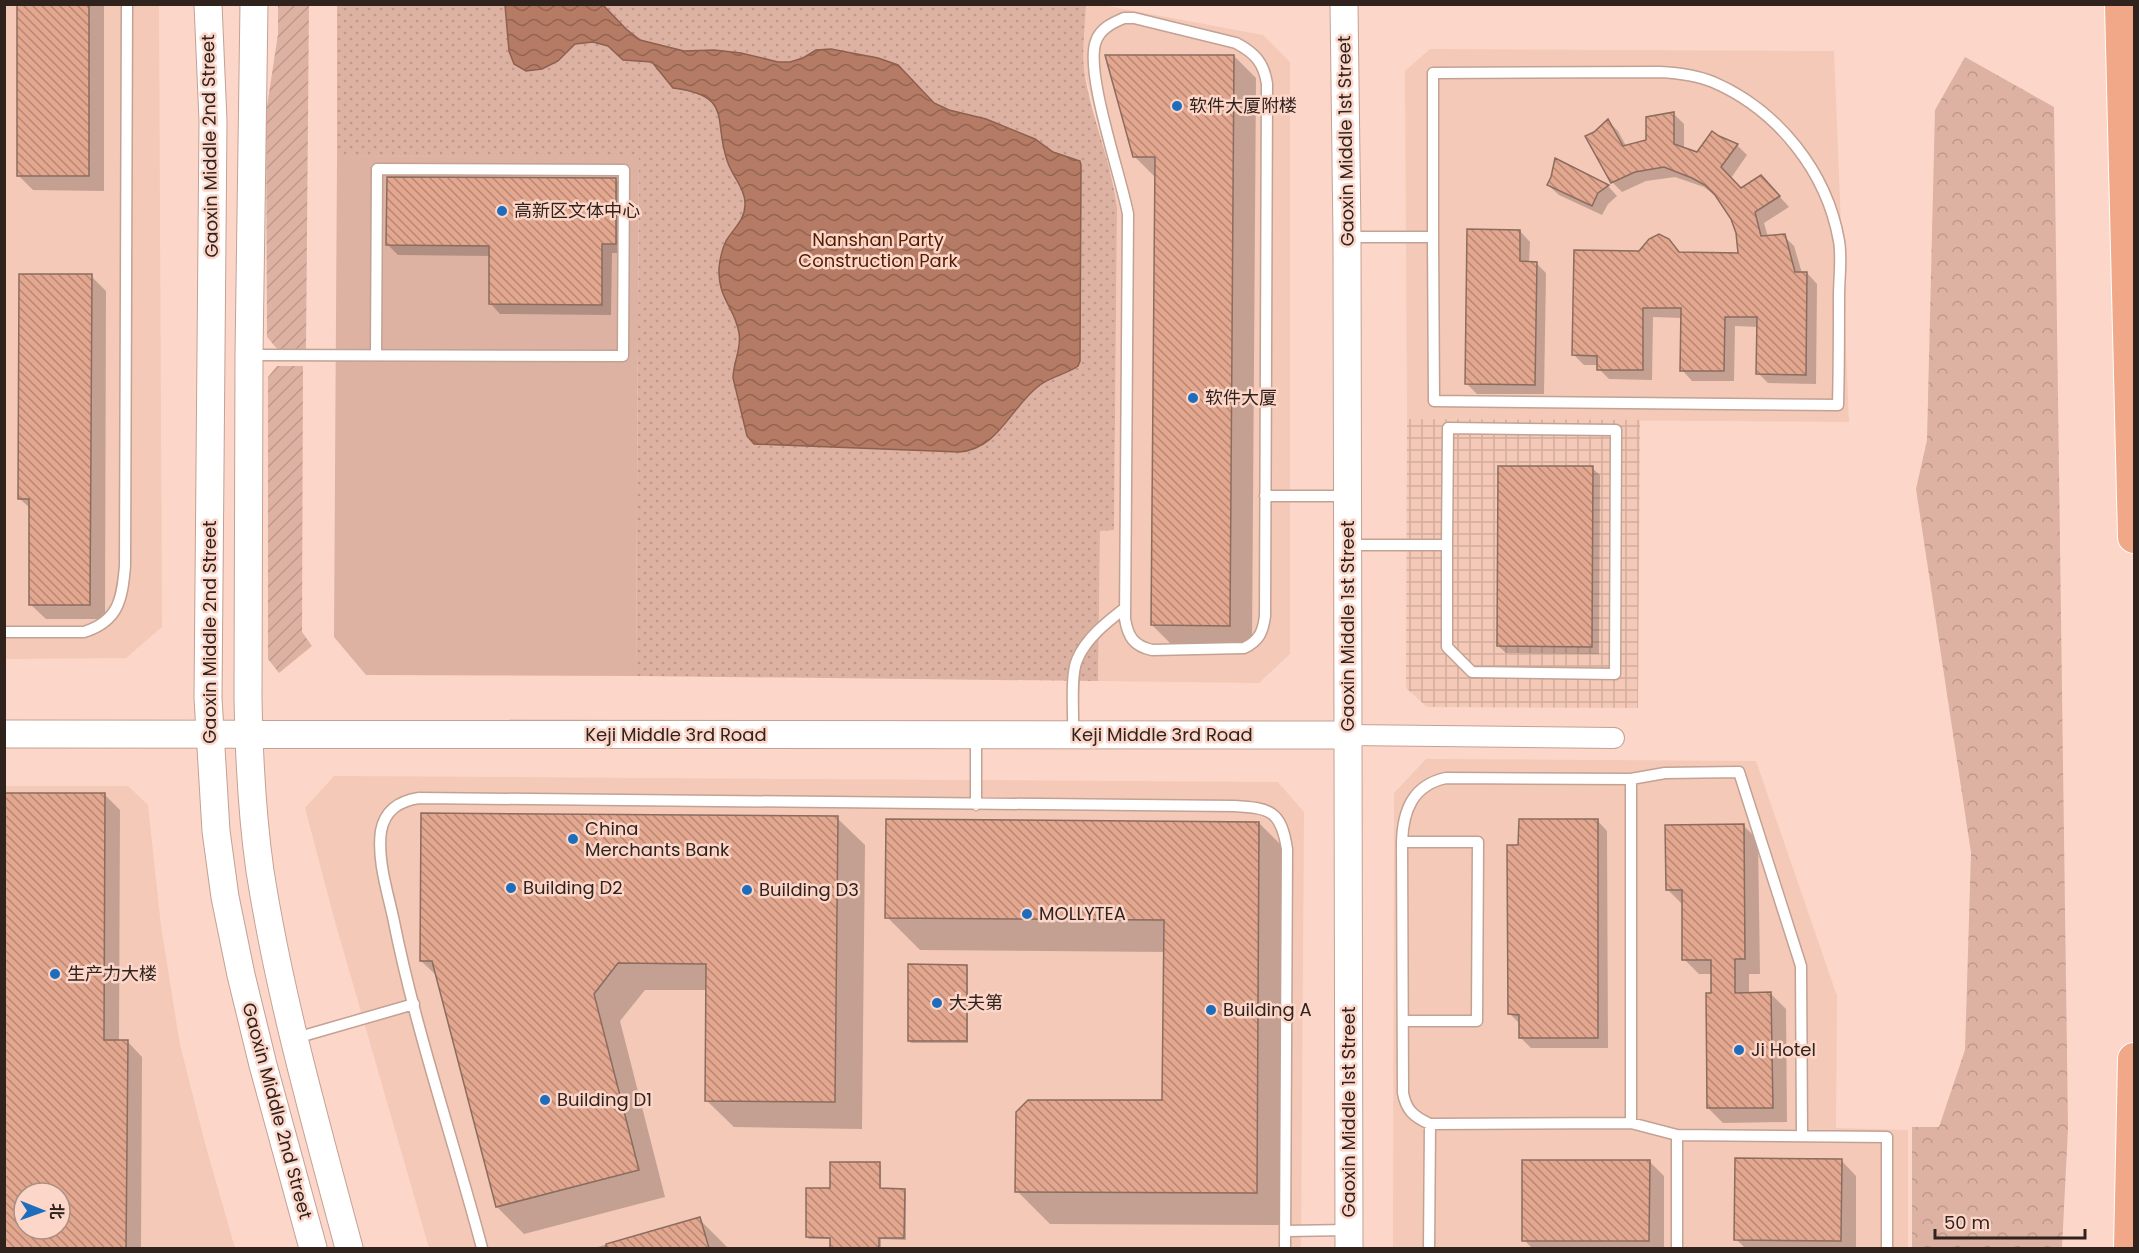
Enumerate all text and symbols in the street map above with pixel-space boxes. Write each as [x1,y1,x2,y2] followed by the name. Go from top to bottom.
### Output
[195,34,224,258] street label: Gaoxin Middle 2nd Street
[1331,35,1360,247] street label: Gaoxin Middle 1st Street
[1189,93,1297,118] place label: 软件大厦附楼
[1170,99,1184,113] marker: 软件大厦附楼
[514,198,640,223] place label: 高新区文体中心
[495,204,509,218] marker: 高新区文体中心
[798,227,958,273] park label: Nanshan Party Construction Park
[1205,385,1277,410] place label: 软件大厦
[1186,391,1200,405] marker: 软件大厦
[197,520,222,744] street label: Gaoxin Middle 2nd Street
[1335,521,1360,731] street label: Gaoxin Middle 1st Street
[585,722,767,747] street label: Keji Middle 3rd Road
[1071,722,1253,747] street label: Keji Middle 3rd Road
[585,816,730,862] place label: China Merchants Bank
[566,832,580,846] marker: China Merchants Bank
[523,875,623,900] place label: Building D2
[759,877,859,902] place label: Building D3
[504,881,518,895] marker: Building D2
[740,883,754,897] marker: Building D3
[1039,901,1126,926] place label: MOLLYTEA
[1020,907,1034,921] marker: MOLLYTEA
[67,961,157,986] place label: 生产力大楼
[48,967,62,981] marker: 生产力大楼
[949,990,1003,1015] place label: 大夫第
[930,996,944,1010] marker: 大夫第
[1223,997,1312,1022] place label: Building A
[237,1000,318,1222] street label: Gaoxin Middle 2nd Street
[1204,1003,1218,1017] marker: Building A
[1336,1007,1361,1217] street label: Gaoxin Middle 1st Street
[1751,1037,1816,1062] place label: Ji Hotel
[1732,1043,1746,1057] marker: Ji Hotel
[557,1087,652,1112] place label: Building D1
[538,1093,552,1107] marker: Building D1
[12,1181,72,1241] north arrow
[1935,1202,2085,1240] scale bar
[45,1203,68,1219] text: 北
[1944,1210,1990,1235] text: 50 m

